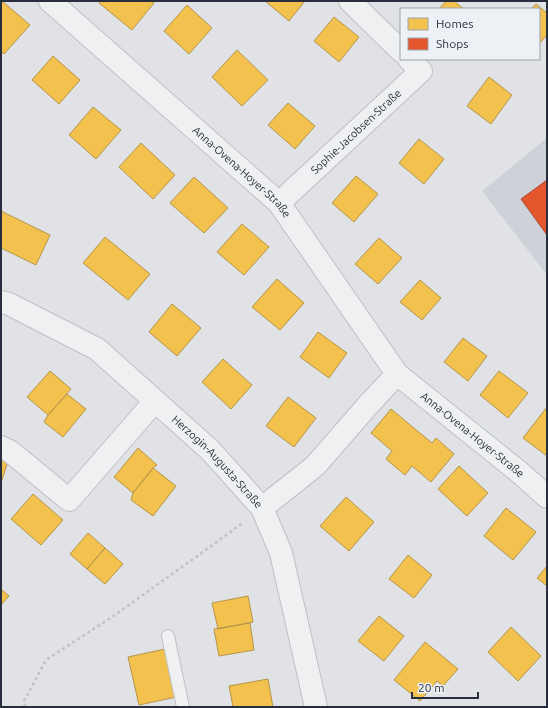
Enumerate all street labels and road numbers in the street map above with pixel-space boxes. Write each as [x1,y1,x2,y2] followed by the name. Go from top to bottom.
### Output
[308,87,403,176] street label: Sophie-Jacobsen-Straße
[190,124,293,220] street label: Anna-Ovena-Hoyer-Straße
[419,390,527,480] street label: Anna-Ovena-Hoyer-Straße
[170,413,265,510] street label: Herzogin-Augusta-Straße

